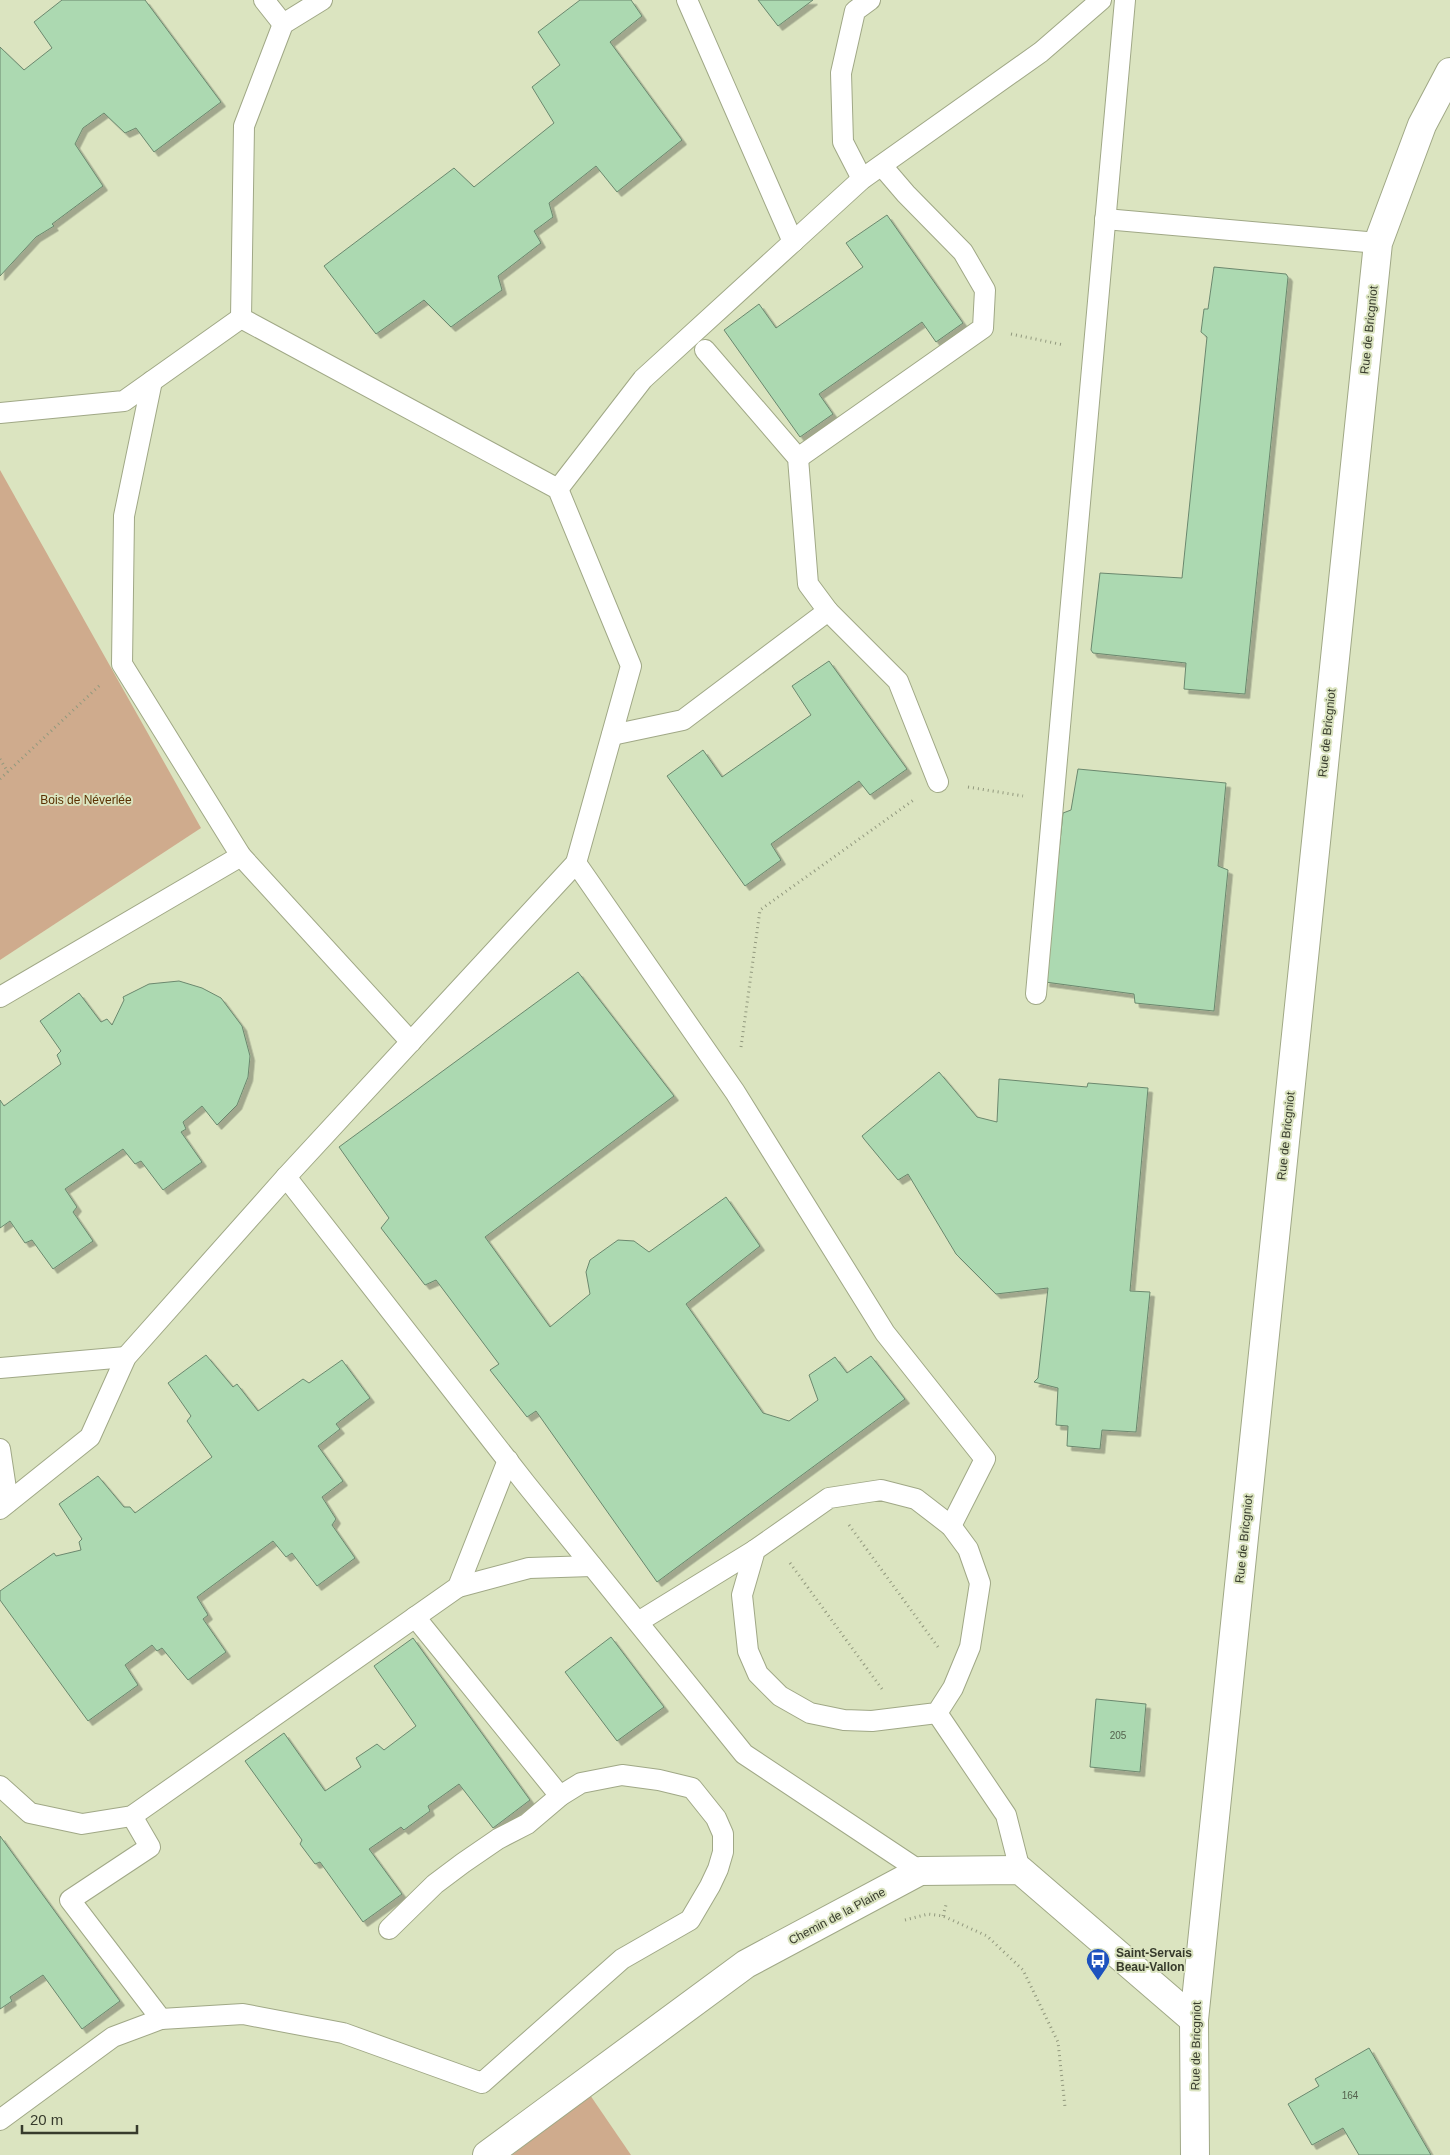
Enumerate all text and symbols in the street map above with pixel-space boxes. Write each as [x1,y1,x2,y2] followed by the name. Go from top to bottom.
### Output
[1357,284,1381,375] street label: Rue de Bricgniot
[1315,687,1339,778] street label: Rue de Bricgniot
[40,793,132,807] park label: Bois de Néverlée
[1274,1090,1298,1181] street label: Rue de Bricgniot
[1232,1493,1256,1584] street label: Rue de Bricgniot
[1110,1730,1127,1741] house number: 205
[786,1884,888,1947] street label: Chemin de la Plaine
[1116,1946,1192,1974] place label: Saint-Servais Beau-Vallon
[1085,1947,1111,1981] bus stop icon: Saint-Servais Beau-Vallon
[1188,2001,1204,2090] street label: Rue de Bricgniot
[1342,2090,1359,2101] house number: 164
[22,2102,138,2134] scale bar
[30,2111,63,2128] text: 20 m

